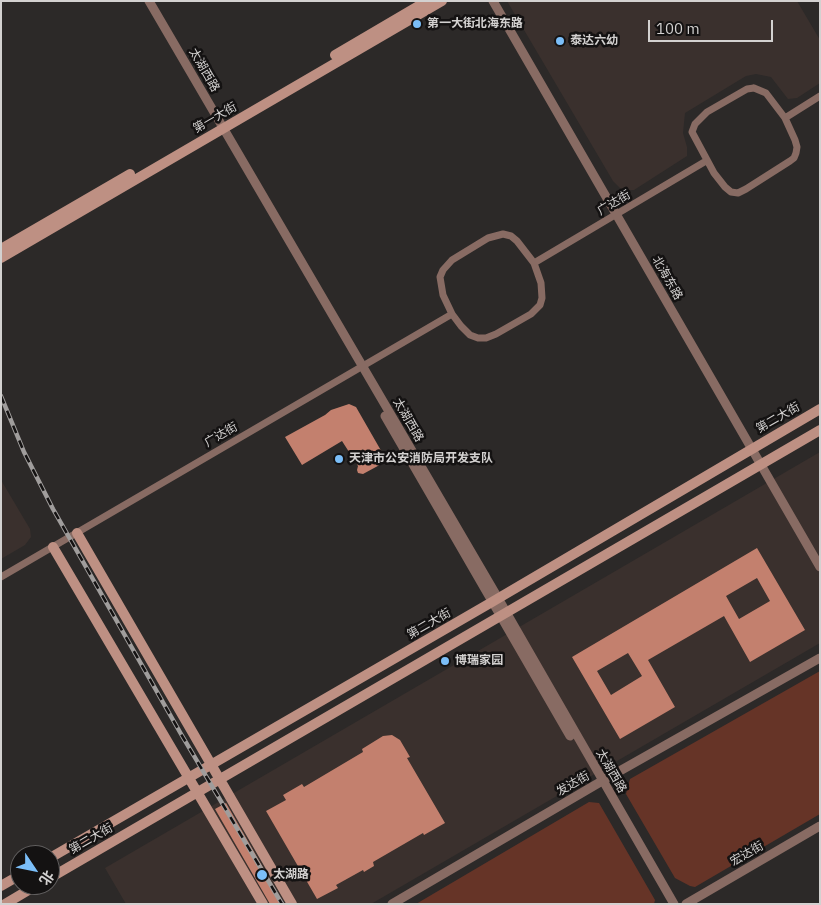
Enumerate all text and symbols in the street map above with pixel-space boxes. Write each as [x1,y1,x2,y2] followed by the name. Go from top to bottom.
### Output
[651,10,776,42] scale bar
[427,17,523,31] place label: 第一大街北海东路
[411,18,423,30] marker: 第一大街北海东路
[656,19,700,38] text: 100 m
[570,34,618,48] place label: 泰达六幼
[554,35,566,47] marker: 泰达六幼
[186,46,222,94] street label: 太湖西路
[191,100,239,136] street label: 第一大街
[595,188,633,218] street label: 广达街
[649,254,685,302] street label: 北海东路
[390,396,426,444] street label: 太湖西路
[754,400,802,436] street label: 第二大街
[202,420,240,450] street label: 广达街
[349,452,493,466] place label: 天津市公安消防局开发支队
[333,453,345,465] marker: 天津市公安消防局开发支队
[405,606,453,642] street label: 第二大街
[455,654,503,668] place label: 博瑞家园
[439,655,451,667] marker: 博瑞家园
[593,747,629,795] street label: 太湖西路
[554,769,592,799] street label: 发达街
[67,821,115,857] street label: 第二大街
[728,839,766,869] street label: 宏达街
[10,845,60,895] north arrow
[35,867,58,889] text: 北
[255,868,269,882] marker: 太湖路
[273,868,309,882] place label: 太湖路

